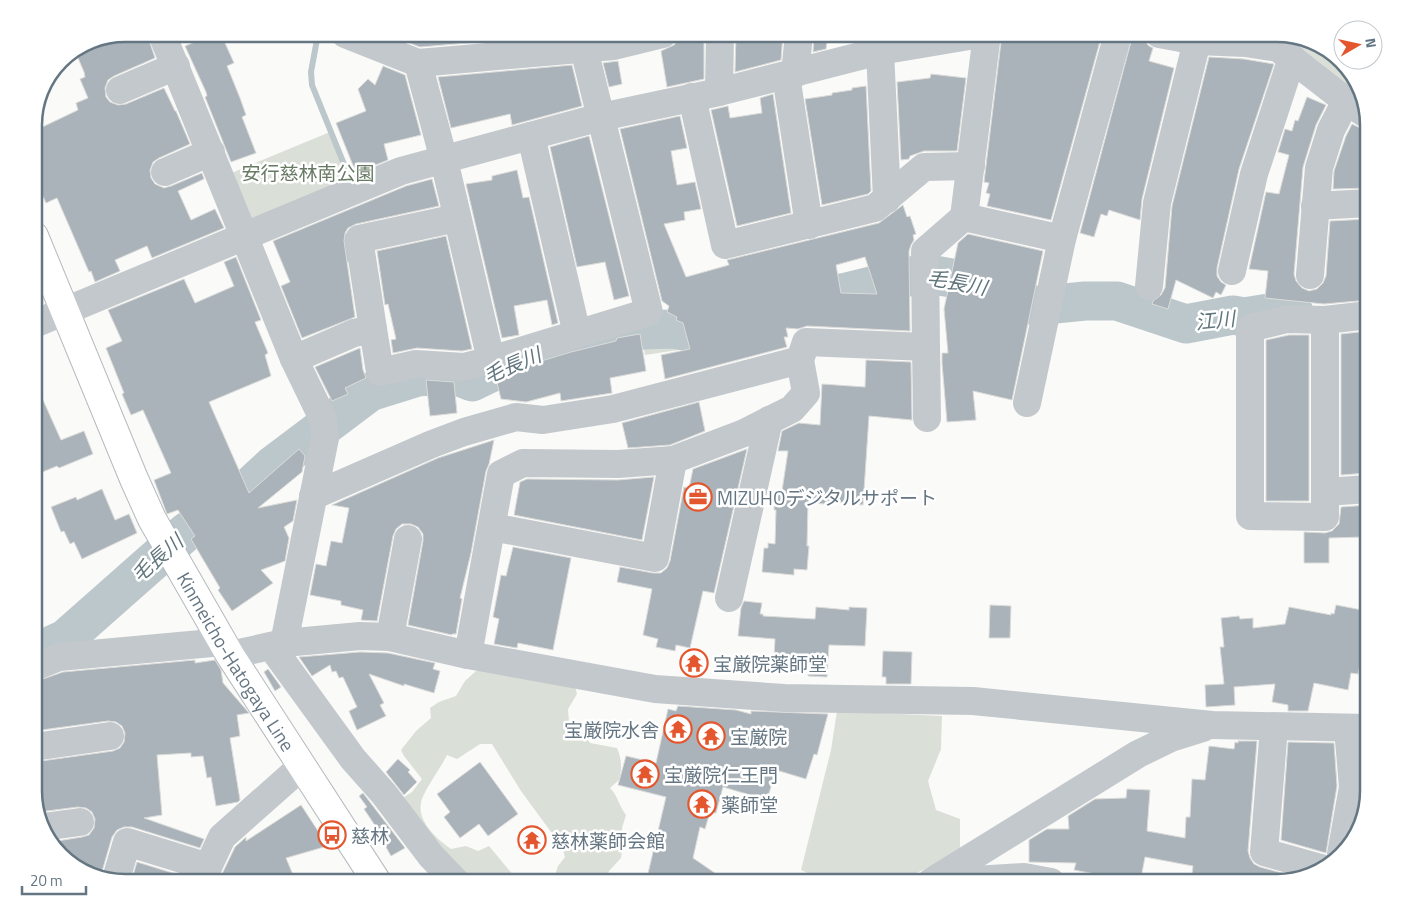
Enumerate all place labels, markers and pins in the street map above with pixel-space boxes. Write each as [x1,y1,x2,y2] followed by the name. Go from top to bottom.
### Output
[683,482,713,512] office icon: MIZUHOデジタルサポート
[717,483,937,512] place label: MIZUHOデジタルサポート
[679,648,709,678] temple icon: 宝厳院薬師堂
[713,649,827,678] place label: 宝厳院薬師堂
[663,714,693,744] temple icon: 宝厳院水舎
[564,715,659,744] place label: 宝厳院水舎
[696,721,726,751] temple icon: 宝厳院
[730,722,787,751] place label: 宝厳院
[630,759,660,789] temple icon: 宝厳院仁王門
[664,760,778,789] place label: 宝厳院仁王門
[687,789,717,819] temple icon: 薬師堂
[721,790,778,819] place label: 薬師堂
[317,820,347,850] bus stop icon: 慈林
[351,821,389,850] place label: 慈林
[517,825,547,855] temple icon: 慈林薬師会館
[551,826,665,855] place label: 慈林薬師会館

